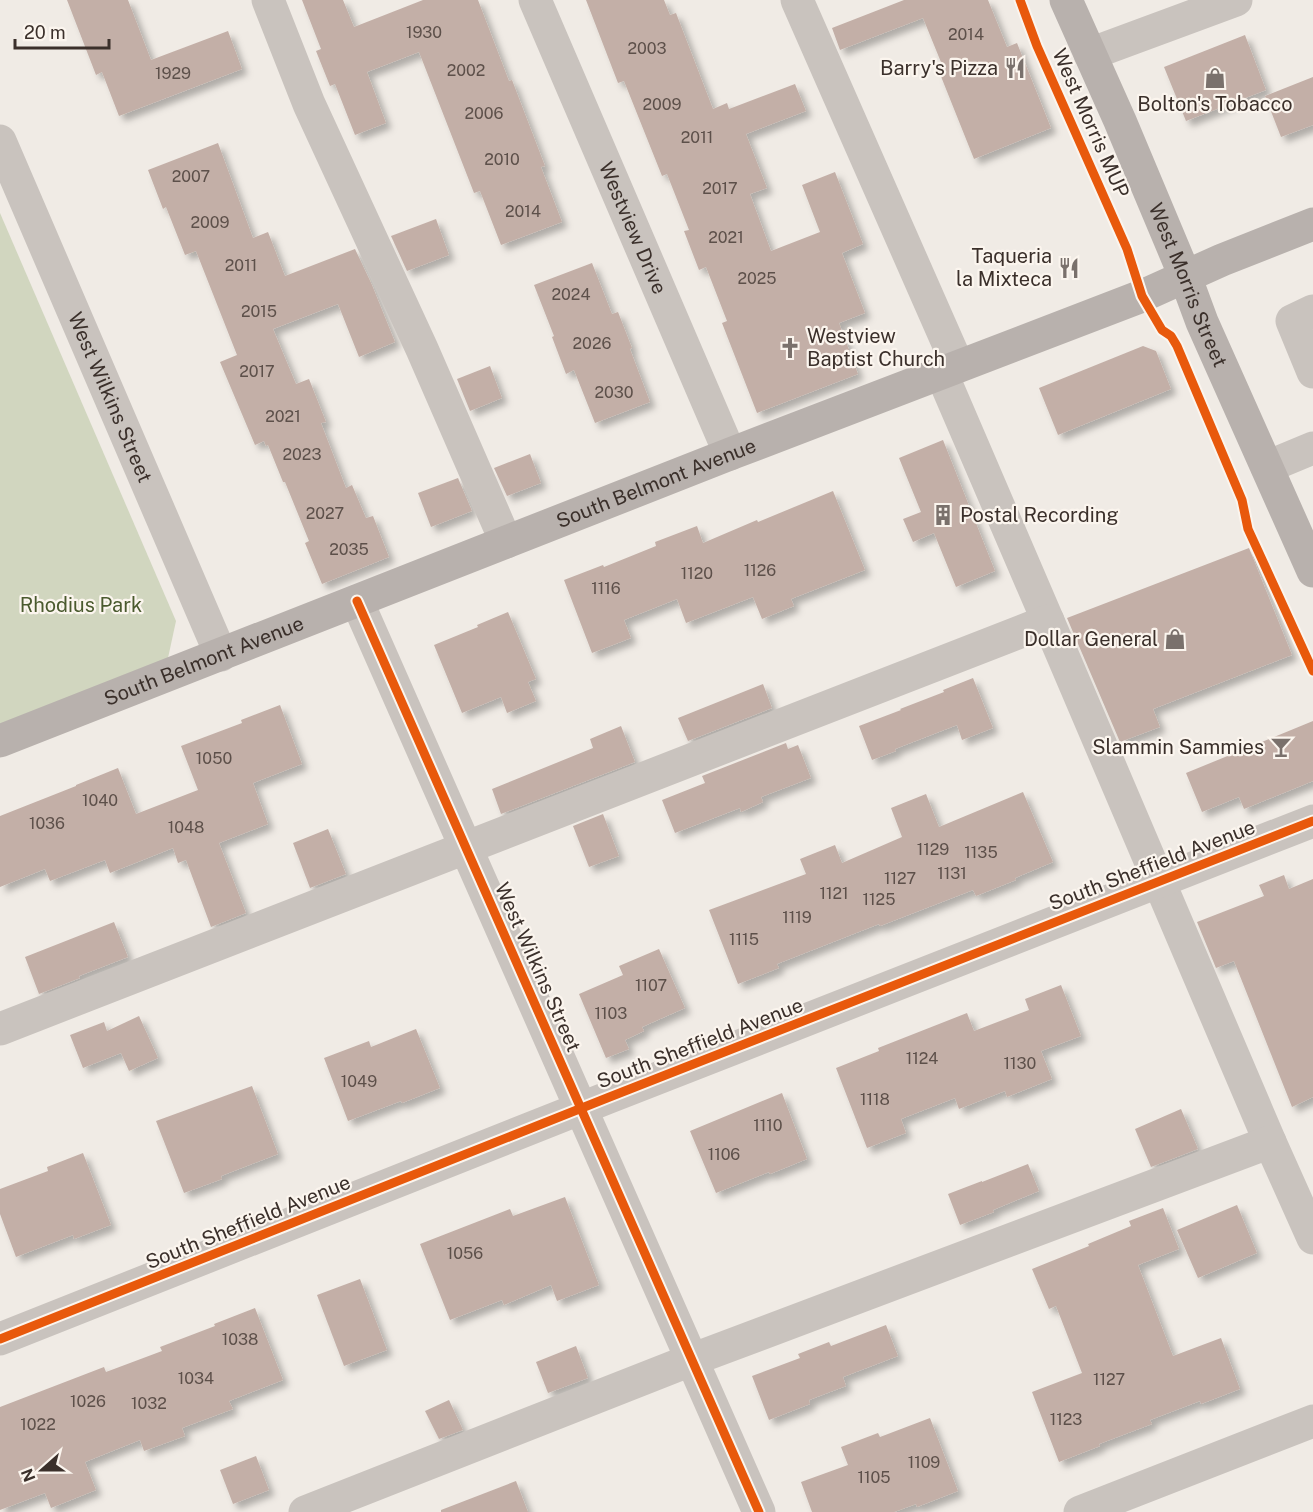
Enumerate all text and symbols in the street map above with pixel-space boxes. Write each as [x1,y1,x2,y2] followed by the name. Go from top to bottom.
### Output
[15,12,110,50] scale bar
[24,22,66,43] text: 20 m
[406,23,442,42] house number: 1930
[948,25,984,44] house number: 2014
[628,39,667,58] house number: 2003
[1047,45,1135,202] street label: West Morris MUP
[880,56,998,80] place label: Barry's Pizza
[1003,56,1027,80] restaurant icon: Barry's Pizza
[447,61,485,80] house number: 2002
[155,64,191,83] house number: 1929
[1203,66,1227,90] shop icon: Bolton's Tobacco
[1137,92,1293,116] place label: Bolton's Tobacco
[643,95,681,114] house number: 2009
[465,104,503,123] house number: 2006
[681,128,713,147] house number: 2011
[484,150,520,169] house number: 2010
[594,158,672,298] street label: Westview Drive
[172,167,210,186] house number: 2007
[702,179,738,198] house number: 2017
[1144,199,1232,371] street label: West Morris Street
[505,202,541,221] house number: 2014
[191,213,229,232] house number: 2009
[708,228,744,247] house number: 2021
[956,244,1052,291] place label: Taqueria la Mixteca
[225,256,257,275] house number: 2011
[1057,256,1081,280] restaurant icon: Taqueria la Mixteca
[737,269,777,288] house number: 2025
[552,285,590,304] house number: 2024
[241,302,277,321] house number: 2015
[63,309,157,486] street label: West Wilkins Street
[807,324,945,371] place label: Westview Baptist Church
[573,334,611,353] house number: 2026
[778,336,802,360] church icon: Westview Baptist Church
[239,362,275,381] house number: 2017
[595,383,634,402] house number: 2030
[265,407,301,426] house number: 2021
[553,433,759,533] street label: South Belmont Avenue
[283,445,321,464] house number: 2023
[931,503,955,527] building icon: Postal Recording
[960,503,1119,527] place label: Postal Recording
[306,504,344,523] house number: 2027
[329,540,369,559] house number: 2035
[744,561,776,580] house number: 1126
[681,564,713,583] house number: 1120
[591,579,621,598] house number: 1116
[20,593,142,617] park label: Rhodius Park
[101,611,307,711] street label: South Belmont Avenue
[1024,627,1158,651] place label: Dollar General
[1163,627,1187,651] shop icon: Dollar General
[1092,735,1264,759] place label: Slammin Sammies
[1269,735,1293,759] bar icon: Slammin Sammies
[196,749,232,768] house number: 1050
[82,791,118,810] house number: 1040
[29,814,65,833] house number: 1036
[1046,815,1258,915] street label: South Sheffield Avenue
[168,818,204,837] house number: 1048
[917,840,949,859] house number: 1129
[964,843,998,862] house number: 1135
[937,864,967,883] house number: 1131
[884,869,916,888] house number: 1127
[490,879,586,1055] street label: West Wilkins Street
[819,884,849,903] house number: 1121
[863,890,895,909] house number: 1125
[782,908,812,927] house number: 1119
[729,930,759,949] house number: 1115
[635,976,667,995] house number: 1107
[594,993,806,1093] street label: South Sheffield Avenue
[595,1004,627,1023] house number: 1103
[906,1049,938,1068] house number: 1124
[1004,1054,1037,1073] house number: 1130
[341,1072,377,1091] house number: 1049
[860,1090,890,1109] house number: 1118
[753,1116,783,1135] house number: 1110
[708,1145,740,1164] house number: 1106
[142,1170,354,1274] street label: South Sheffield Avenue
[447,1244,483,1263] house number: 1056
[222,1330,258,1349] house number: 1038
[178,1369,214,1388] house number: 1034
[1093,1370,1125,1389] house number: 1127
[70,1392,106,1411] house number: 1026
[131,1394,167,1413] house number: 1032
[1050,1410,1082,1429] house number: 1123
[20,1415,56,1434] house number: 1022
[12,1440,72,1500] north arrow
[908,1453,940,1472] house number: 1109
[17,1466,40,1484] text: N
[857,1468,891,1487] house number: 1105

